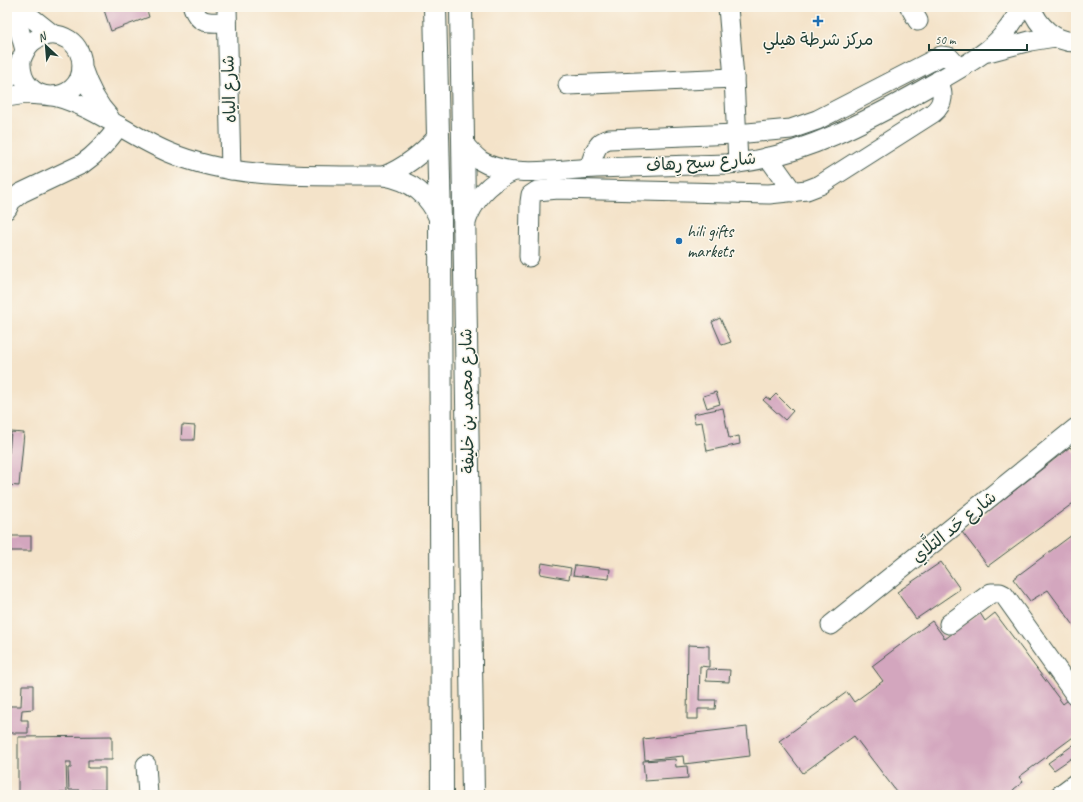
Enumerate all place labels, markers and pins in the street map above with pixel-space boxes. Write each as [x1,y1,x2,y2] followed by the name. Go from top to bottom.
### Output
[812,15,824,27] marker: مركز شرطة هيلي
[763,29,873,54] place label: مركز شرطة هيلي
[687,221,735,262] place label: hili gifts markets
[674,236,684,246] marker: hili gifts markets

